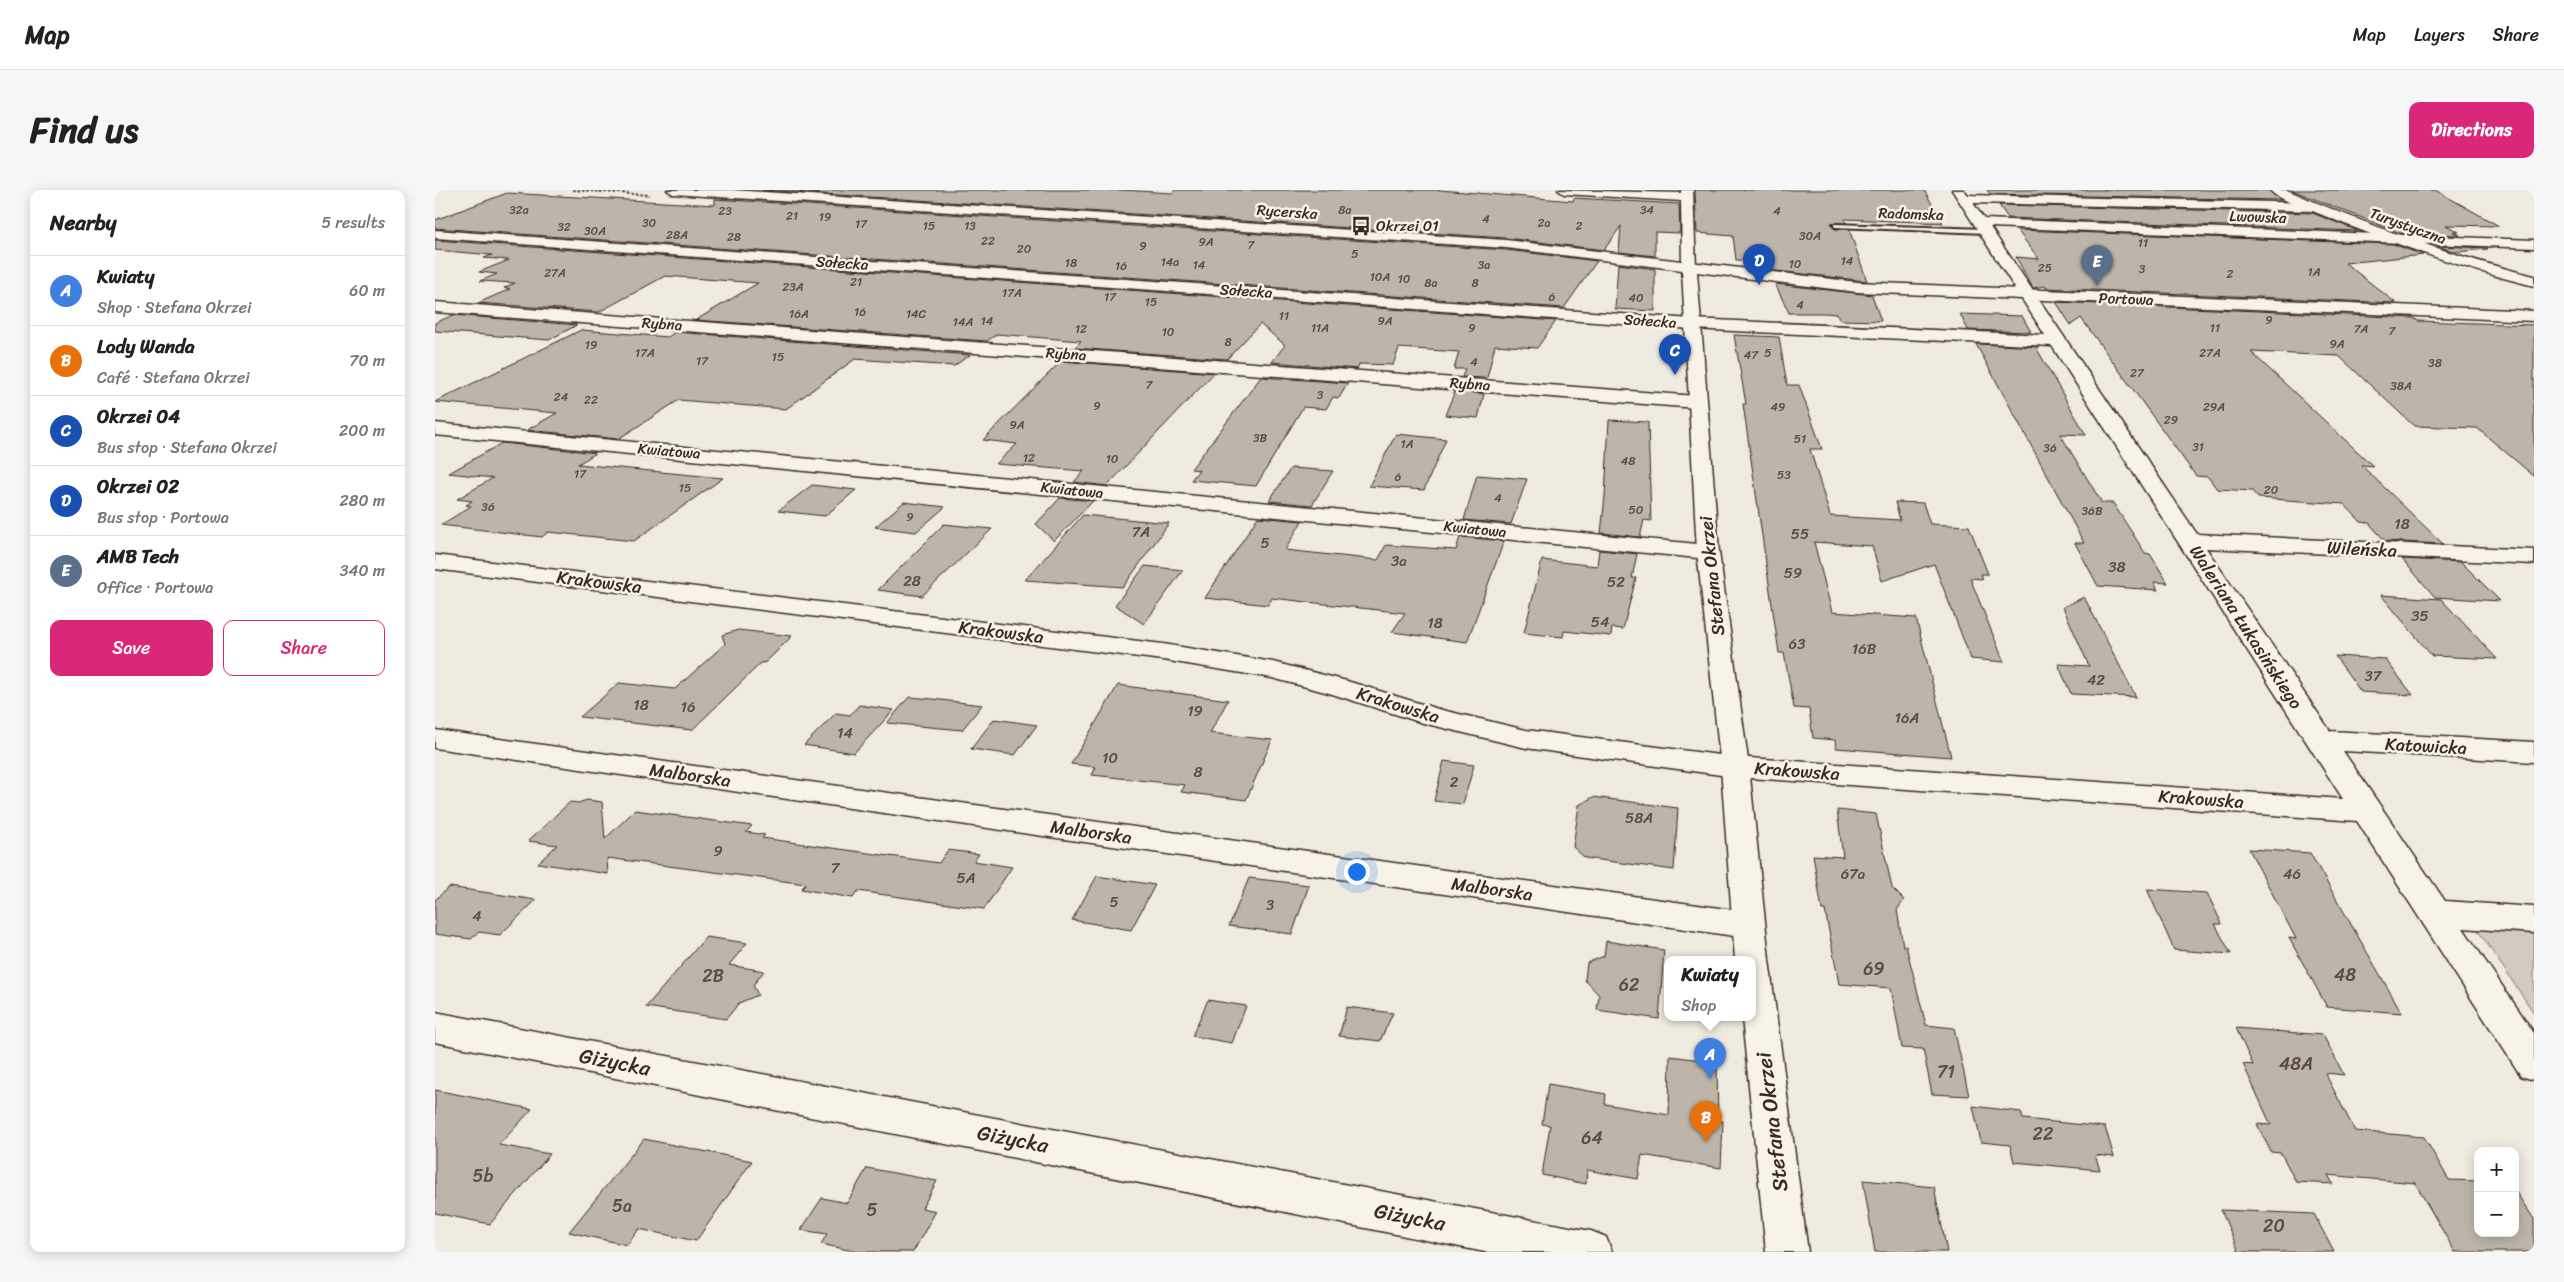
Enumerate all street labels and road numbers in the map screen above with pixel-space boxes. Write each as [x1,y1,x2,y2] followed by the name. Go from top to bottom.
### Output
[1256,197,1319,227] street label: Rycerska
[1878,200,1945,228] street label: Radomska
[2366,200,2450,252] street label: Turystyczna
[2229,203,2287,231] street label: Lwowska
[815,248,870,278] street label: Sołecka
[1219,276,1274,306] street label: Sołecka
[2098,285,2154,313] street label: Portowa
[1623,306,1678,336] street label: Sołecka
[641,310,684,338] street label: Rybna
[1045,340,1088,368] street label: Rybna
[1449,370,1492,398] street label: Rybna
[636,435,702,467] street label: Kwiatowa
[1039,474,1105,506] street label: Kwiatowa
[1442,513,1508,545] street label: Kwiatowa
[1690,514,1734,637] street label: Stefana Okrzei
[2326,531,2398,567] street label: Wileńska
[2181,538,2311,716] street label: Waleriana Łukasińskiego
[555,561,643,603] street label: Krakowska
[957,611,1045,653] street label: Krakowska
[1352,677,1444,733] street label: Krakowska
[2384,728,2468,764] street label: Katowicka
[1753,752,1841,790] street label: Krakowska
[647,753,733,797] street label: Malborska
[2157,780,2245,818] street label: Krakowska
[1048,810,1134,854] street label: Malborska
[1449,867,1535,911] street label: Malborska
[576,1036,654,1088] street label: Giżycka
[1744,1049,1799,1194] street label: Stefana Okrzei
[974,1113,1052,1165] street label: Giżycka
[1371,1191,1449,1243] street label: Giżycka

